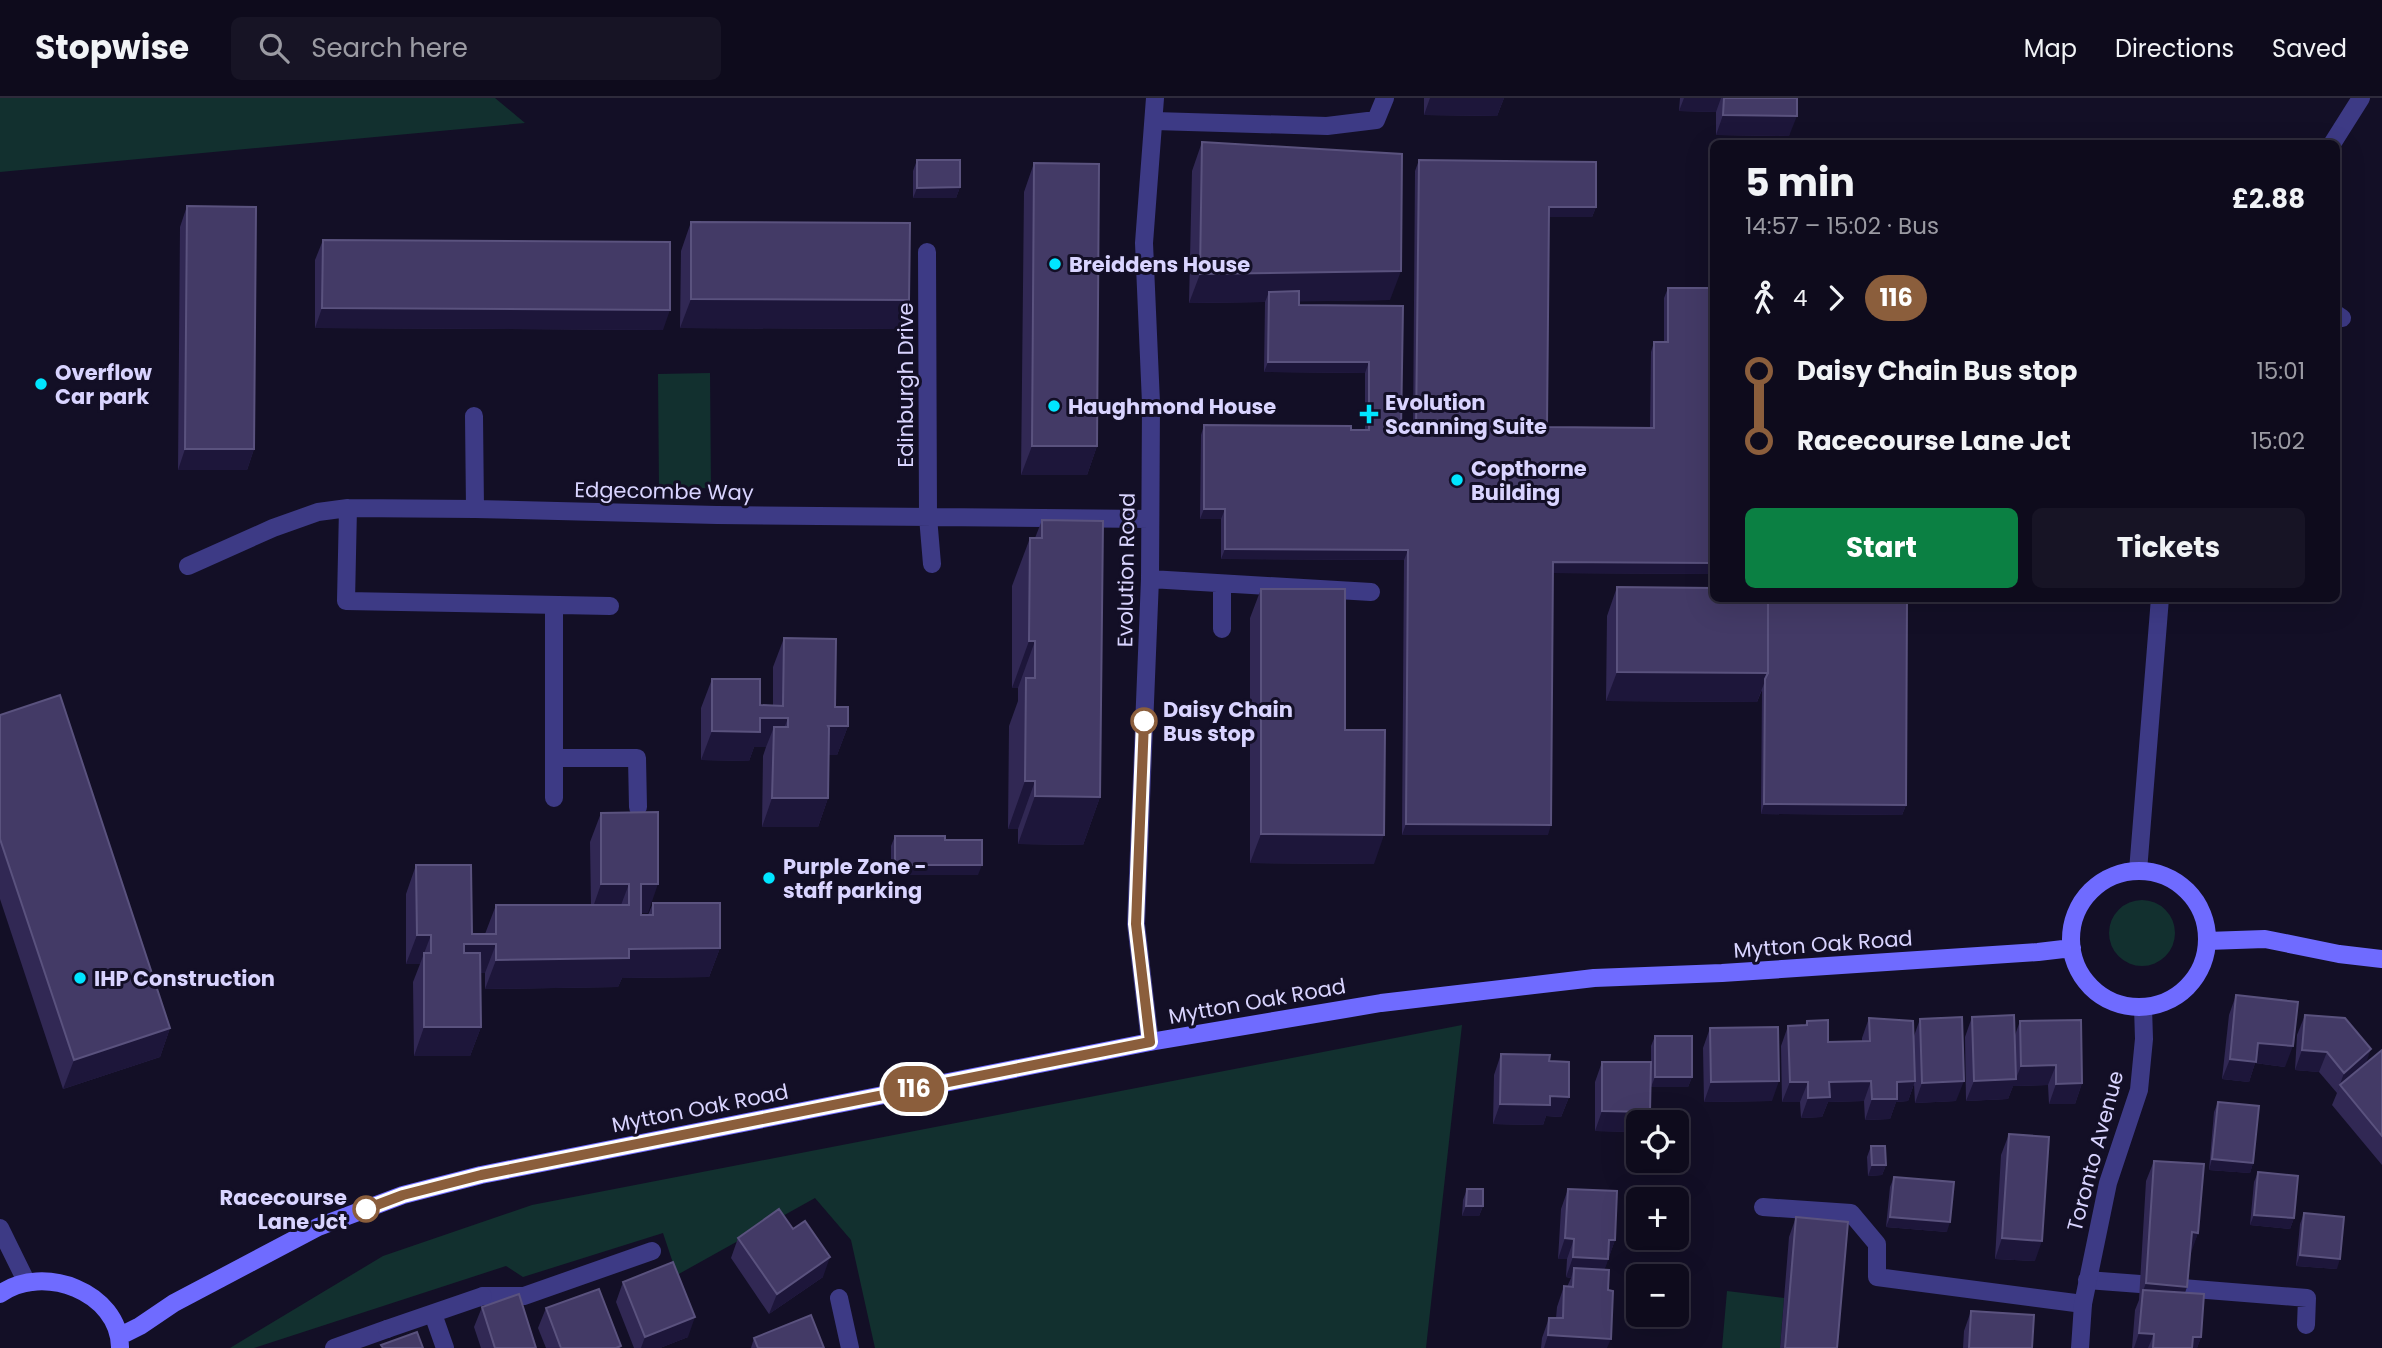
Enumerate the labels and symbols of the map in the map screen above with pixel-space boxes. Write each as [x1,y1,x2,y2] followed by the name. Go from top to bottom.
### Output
[1069,250,1250,279] place label: Breiddens House
[1047,256,1063,272] marker: Breiddens House
[891,303,920,467] street label: Edinburgh Drive
[55,358,153,411] place label: Overflow Car park
[33,376,49,392] marker: Overflow Car park
[1385,388,1547,441] place label: Evolution Scanning Suite
[1068,392,1276,421] place label: Haughmond House
[1046,398,1062,414] marker: Haughmond House
[1359,404,1379,424] marker: Evolution Scanning Suite
[1471,454,1587,507] place label: Copthorne Building
[1449,472,1465,488] marker: Copthorne Building
[574,475,754,507] street label: Edgecombe Way
[1110,493,1142,647] street label: Evolution Road
[1163,695,1293,748] place label: Daisy Chain Bus stop
[1131,708,1157,734] marker: Daisy Chain Bus stop
[783,852,927,905] place label: Purple Zone - staff parking
[761,870,777,886] marker: Purple Zone - staff parking
[1733,923,1913,965] street label: Mytton Oak Road
[94,964,275,993] place label: IHP Construction
[72,970,88,986] marker: IHP Construction
[1166,971,1348,1031] street label: Mytton Oak Road
[874,1066,954,1112] line badge: 116
[2060,1068,2130,1234] street label: Toronto Avenue
[609,1077,791,1139] street label: Mytton Oak Road
[220,1183,347,1236] place label: Racecourse Lane Jct
[353,1196,379,1222] marker: Racecourse Lane Jct

